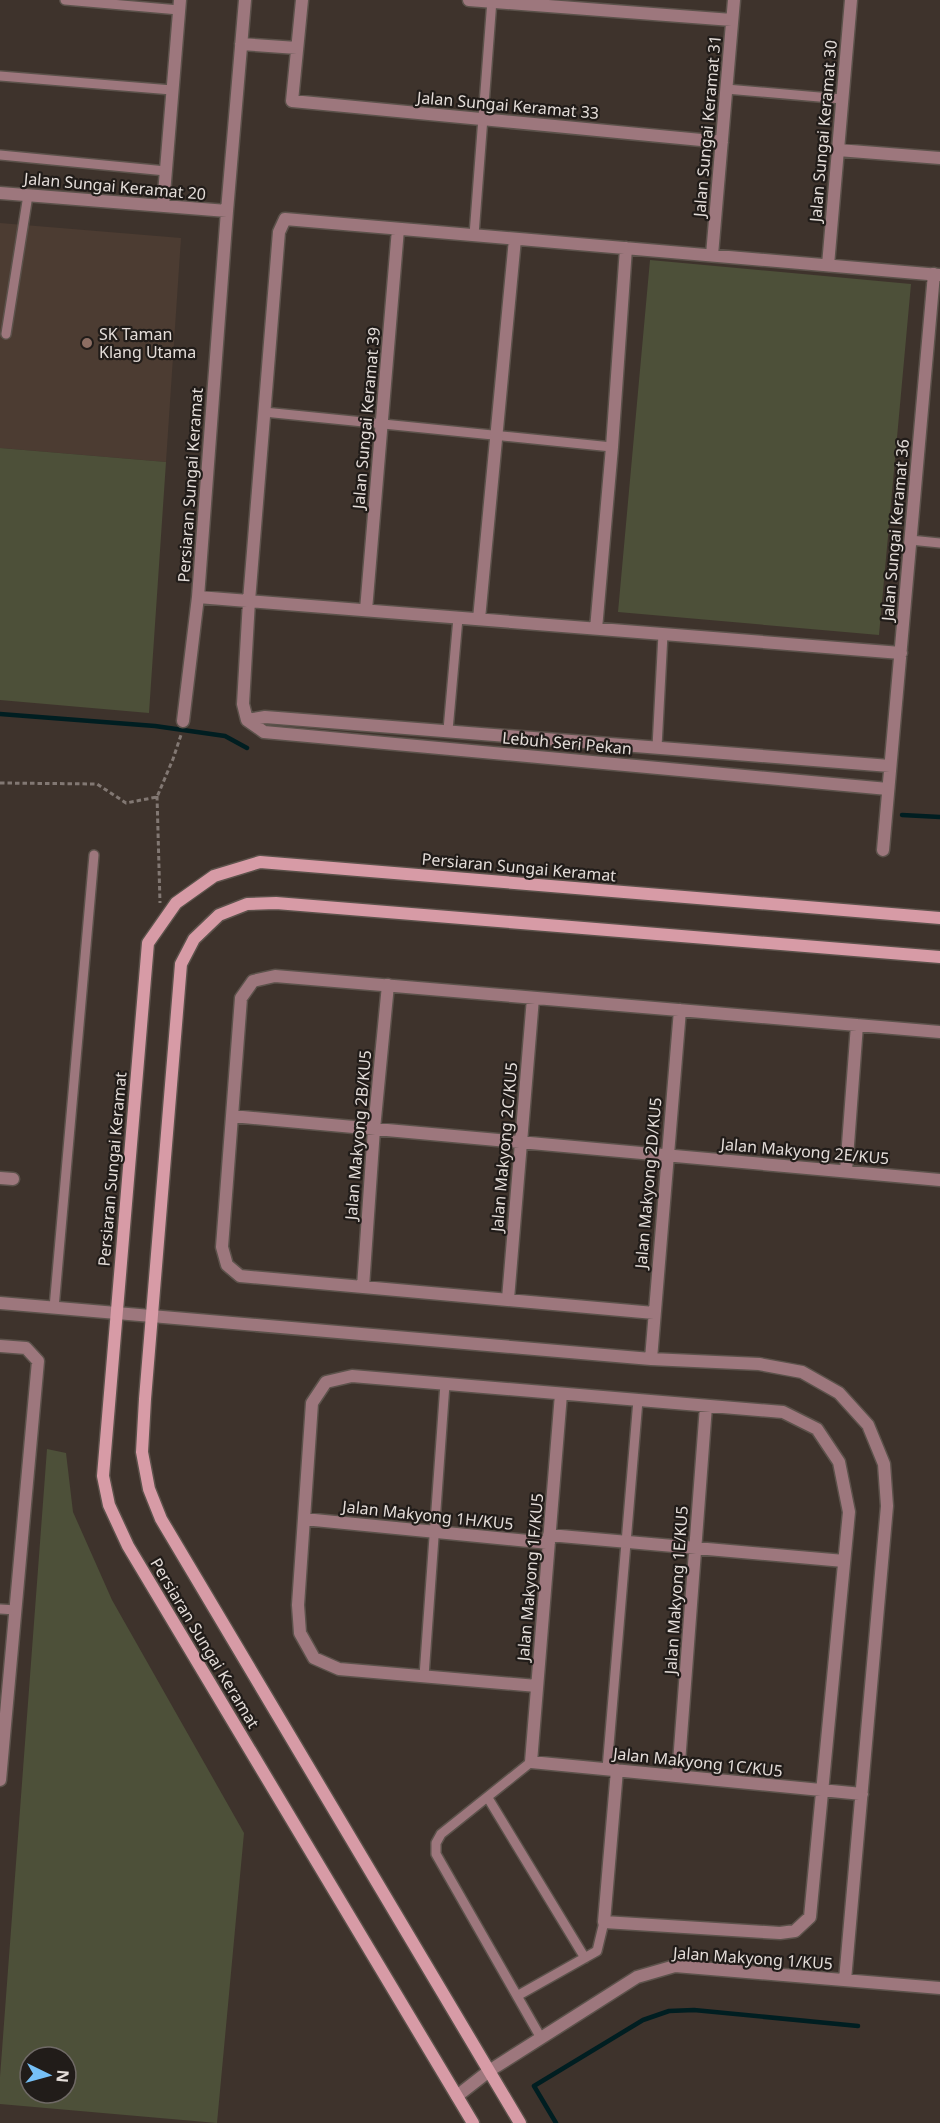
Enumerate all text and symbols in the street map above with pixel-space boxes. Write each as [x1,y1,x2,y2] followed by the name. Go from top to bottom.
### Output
[688,34,726,220] street label: Jalan Sungai Keramat 31
[804,39,842,225] street label: Jalan Sungai Keramat 30
[414,86,600,124] street label: Jalan Sungai Keramat 33
[21,167,207,205] street label: Jalan Sungai Keramat 20
[99,323,196,363] place label: SK Taman Klang Utama
[347,326,385,512] street label: Jalan Sungai Keramat 39
[80,336,94,350] marker: SK Taman Klang Utama
[172,387,208,583] street label: Persiaran Sungai Keramat
[876,438,914,624] street label: Jalan Sungai Keramat 36
[501,726,633,760] street label: Lebuh Seri Pekan
[421,848,617,886] street label: Persiaran Sungai Keramat
[339,1049,376,1223] street label: Jalan Makyong 2B/KU5
[485,1061,522,1235] street label: Jalan Makyong 2C/KU5
[93,1071,131,1267] street label: Persiaran Sungai Keramat
[629,1096,666,1272] street label: Jalan Makyong 2D/KU5
[718,1133,890,1169] street label: Jalan Makyong 2E/KU5
[512,1492,548,1664] street label: Jalan Makyong 1F/KU5
[339,1495,515,1535] street label: Jalan Makyong 1H/KU5
[659,1505,693,1677] street label: Jalan Makyong 1E/KU5
[145,1554,265,1732] street label: Persiaran Sungai Keramat
[610,1742,784,1782] street label: Jalan Makyong 1C/KU5
[670,1941,834,1975] street label: Jalan Makyong 1/KU5
[18,2045,78,2105] north arrow
[51,2069,74,2084] text: N

